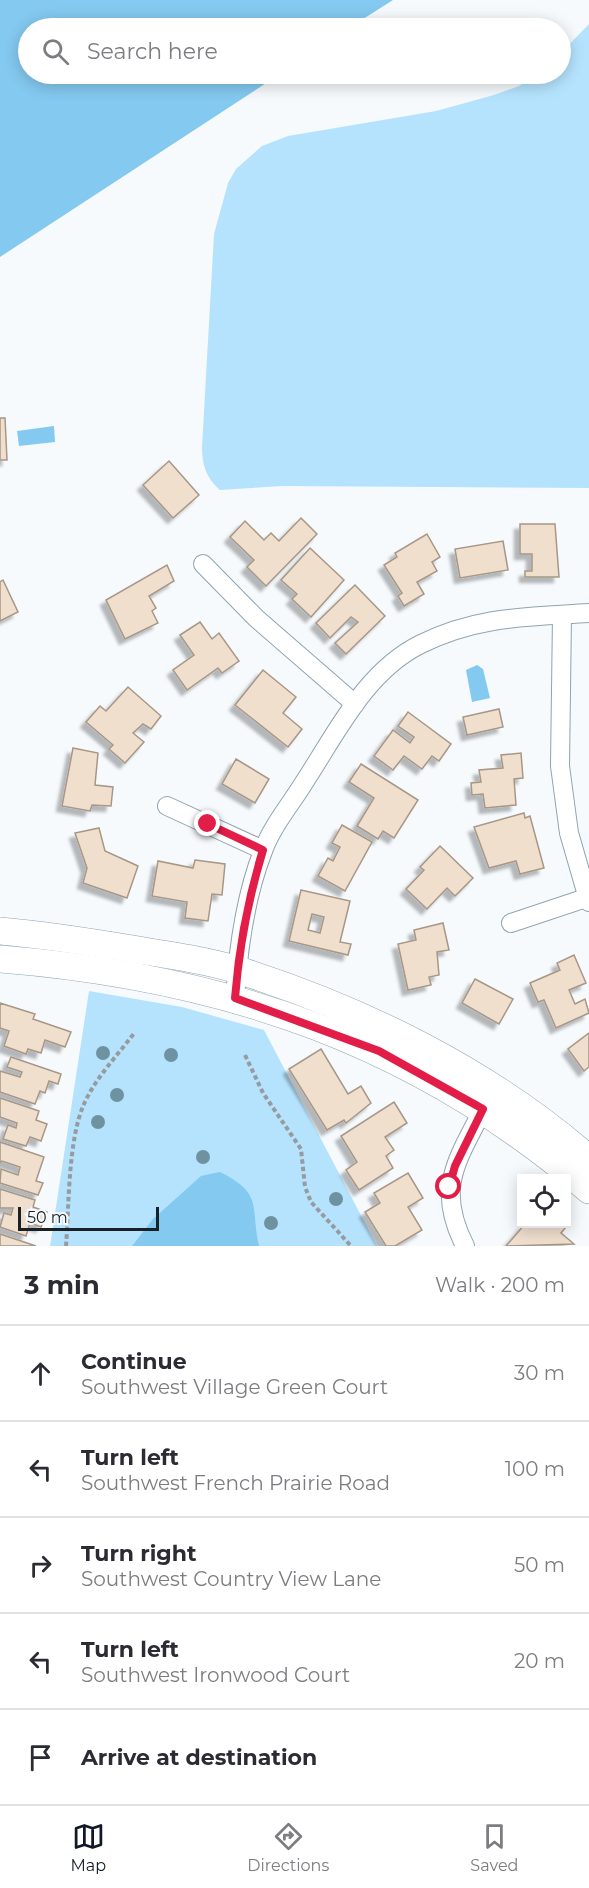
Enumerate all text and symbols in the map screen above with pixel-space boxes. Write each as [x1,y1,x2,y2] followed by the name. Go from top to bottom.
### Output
[18,18,571,84] search box
[39,35,72,68] icon: search
[87,38,218,65] text: Search here
[194,810,220,836] route end
[435,1173,461,1199] route start
[517,1174,571,1228] map controls
[517,1174,571,1228] button: locate
[18,1204,159,1232] scale bar
[27,1208,68,1227] text: 50 m
[24,1269,100,1301] text: 3 min
[435,1273,565,1297] text: Walk · 200 m
[81,1348,187,1375] text: Continue
[24,1357,57,1390] icon: ahead
[514,1361,565,1385] text: 30 m
[81,1375,388,1399] text: Southwest Village Green Court
[81,1444,179,1471] text: Turn left
[24,1453,57,1486] icon: left
[505,1457,565,1481] text: 100 m
[81,1471,390,1495] text: Southwest French Prairie Road
[81,1540,196,1567] text: Turn right
[24,1549,57,1582] icon: right
[514,1553,565,1577] text: 50 m
[81,1567,381,1591] text: Southwest Country View Lane
[81,1636,179,1663] text: Turn left
[24,1645,57,1678] icon: left
[514,1649,565,1673] text: 20 m
[81,1663,350,1687] text: Southwest Ironwood Court
[24,1741,57,1774] icon: arrive
[81,1744,317,1771] text: Arrive at destination
[71,1820,106,1875] tab: Map
[247,1820,329,1875] tab: Directions
[470,1820,518,1875] tab: Saved

